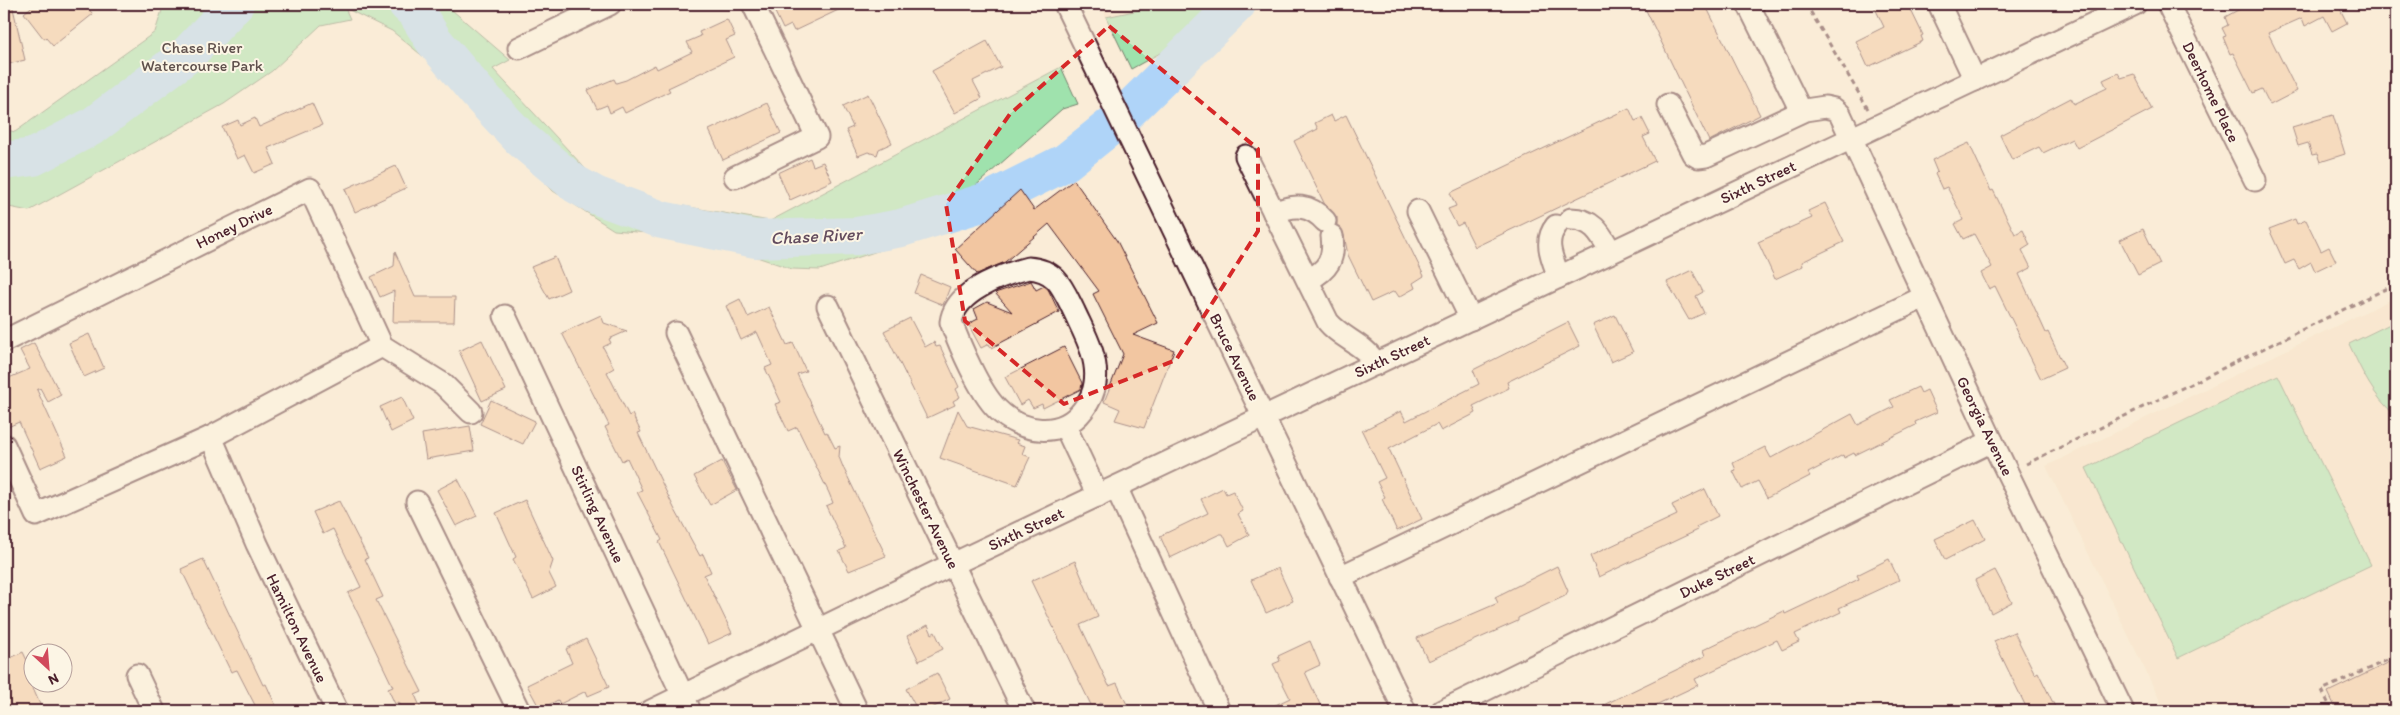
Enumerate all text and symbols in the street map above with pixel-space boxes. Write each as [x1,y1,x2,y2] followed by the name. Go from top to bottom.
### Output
[141,38,264,75] park label: Chase River Watercourse Park
[2178,39,2244,146] street label: Deerhome Place
[1717,156,1799,208] street label: Sixth Street
[193,199,275,253] street label: Honey Drive
[770,223,864,249] water label: Chase River
[1206,310,1264,404] street label: Bruce Avenue
[1351,330,1433,382] street label: Sixth Street
[1953,373,2017,479] street label: Georgia Avenue
[889,446,963,572] street label: Winchester Avenue
[567,462,629,566] street label: Stirling Avenue
[985,503,1067,555] street label: Sixth Street
[1676,550,1758,602] street label: Duke Street
[262,570,332,686] street label: Hamilton Avenue
[22,642,72,692] north arrow
[46,670,61,689] text: N

